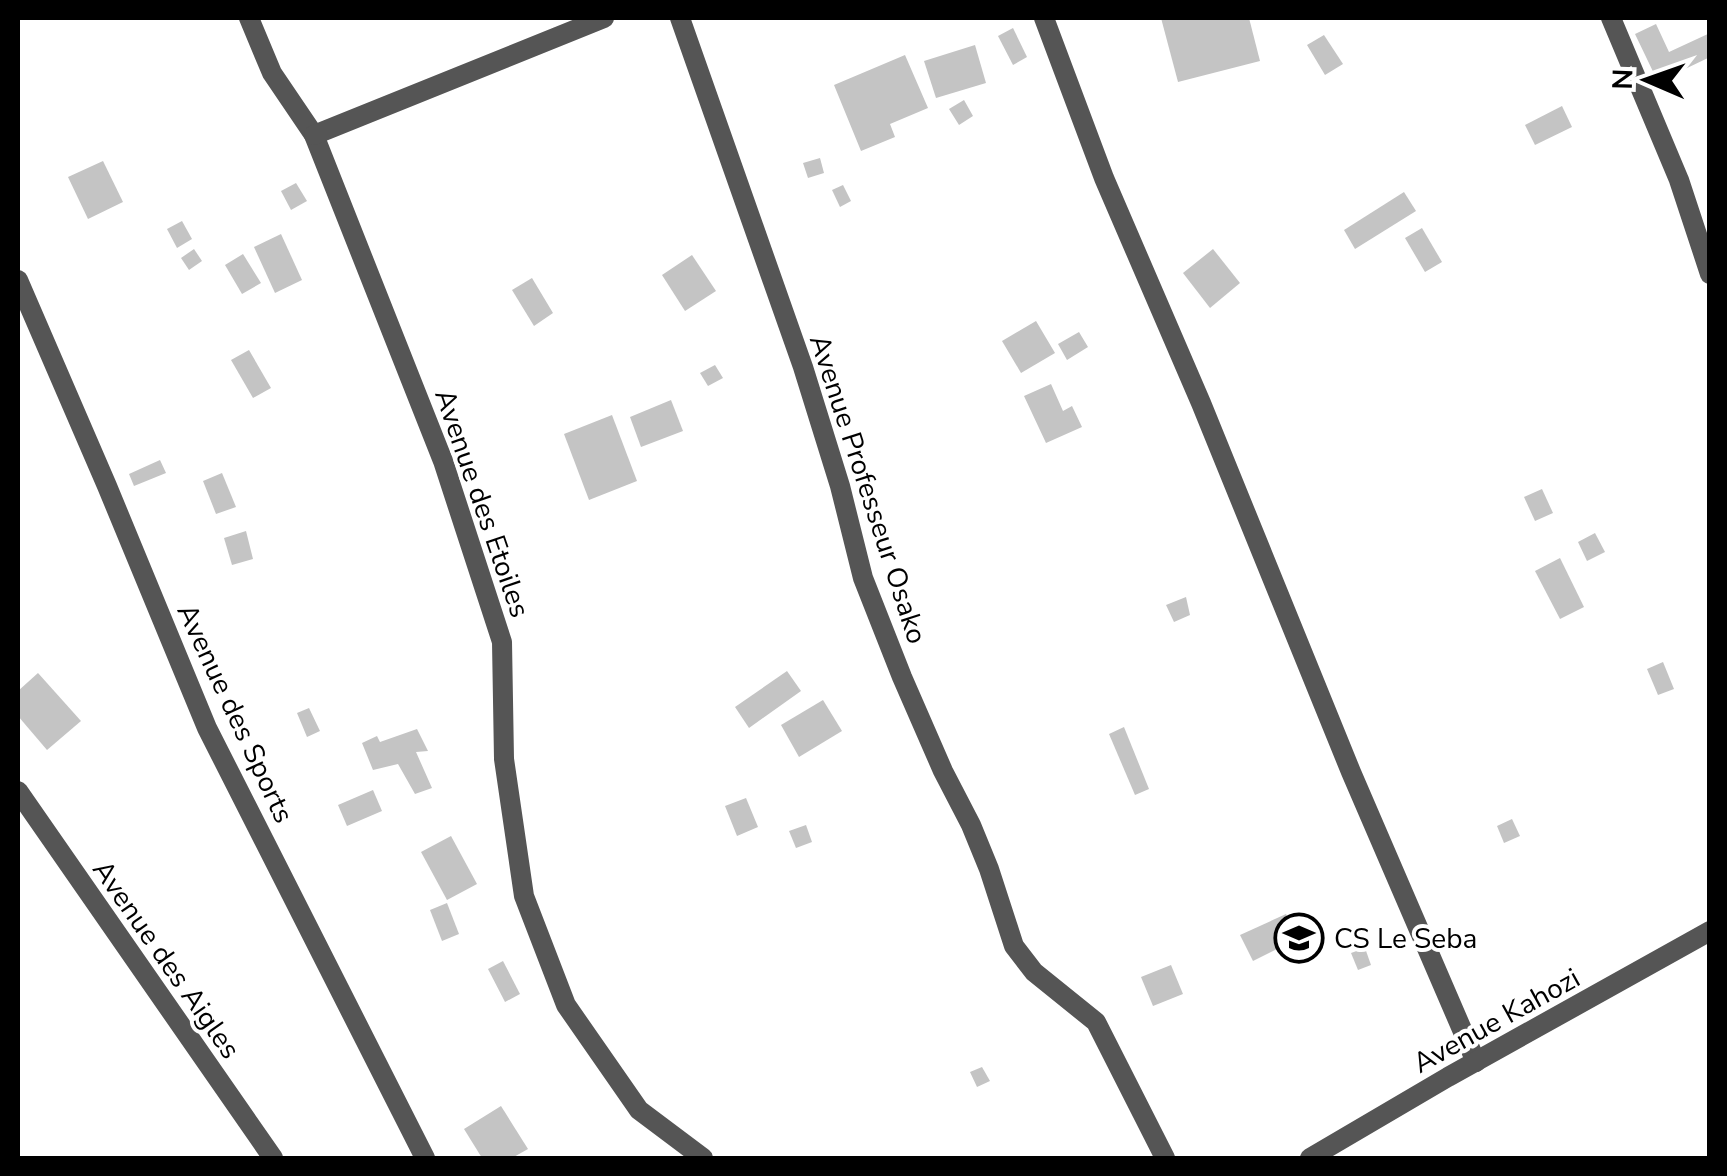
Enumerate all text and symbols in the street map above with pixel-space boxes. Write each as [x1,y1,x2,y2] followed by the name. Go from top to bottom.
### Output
[1597,30,1697,130] north arrow
[1604,68,1642,90] text: N
[800,330,936,649] street label: Avenue Professeur Osako
[425,384,539,622] street label: Avenue des Etoiles
[168,598,303,829] street label: Avenue des Sports
[83,853,249,1066] street label: Avenue des Aigles
[1273,912,1325,964] school or university icon: CS Le Seba
[1334,920,1477,958] place label: CS Le Seba
[1406,959,1587,1082] street label: Avenue Kahozi

